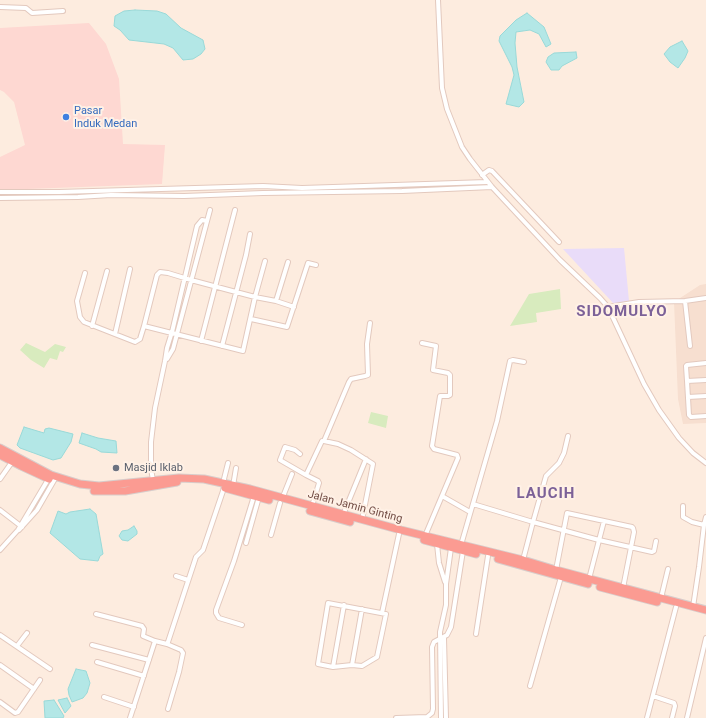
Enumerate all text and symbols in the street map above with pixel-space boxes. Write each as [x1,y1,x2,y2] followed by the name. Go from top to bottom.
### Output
[74,104,137,130] place label: Pasar Induk Medan
[61,112,71,122] marker: Pasar Induk Medan
[576,303,668,321] district label: SIDOMULYO
[124,461,183,475] place label: Masjid Iklab
[111,463,121,473] marker: Masjid Iklab
[517,485,575,503] district label: LAUCIH
[306,488,404,526] street label: Jalan Jamin Ginting

